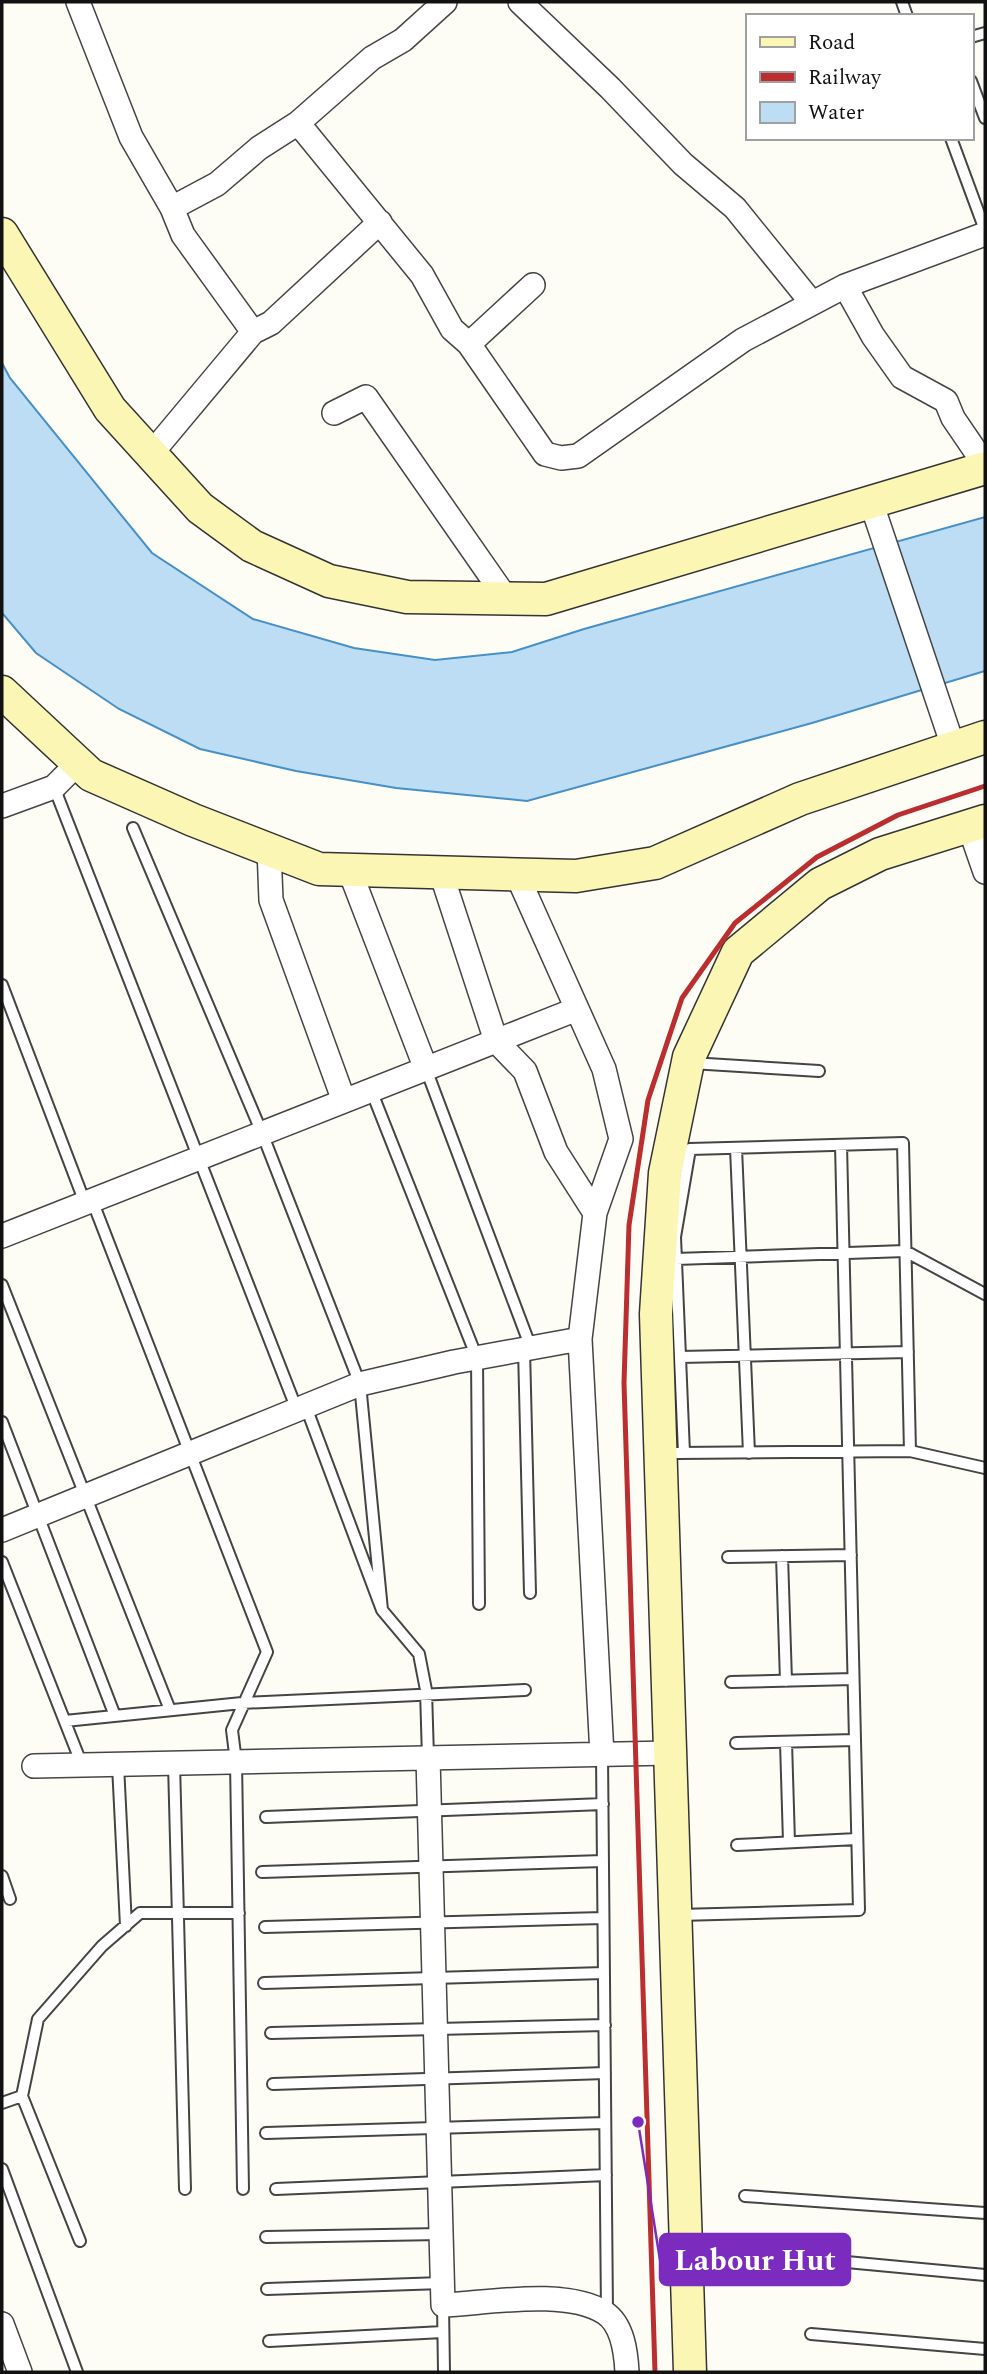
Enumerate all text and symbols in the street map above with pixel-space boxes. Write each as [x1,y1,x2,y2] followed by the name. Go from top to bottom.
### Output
[746,14,973,140] legend
[808,27,855,59] text: Road
[808,62,882,94] text: Railway
[808,97,864,129] text: Water
[660,2234,850,2285] callout: Labour Hut
[674,2238,836,2284] text: Labour Hut

